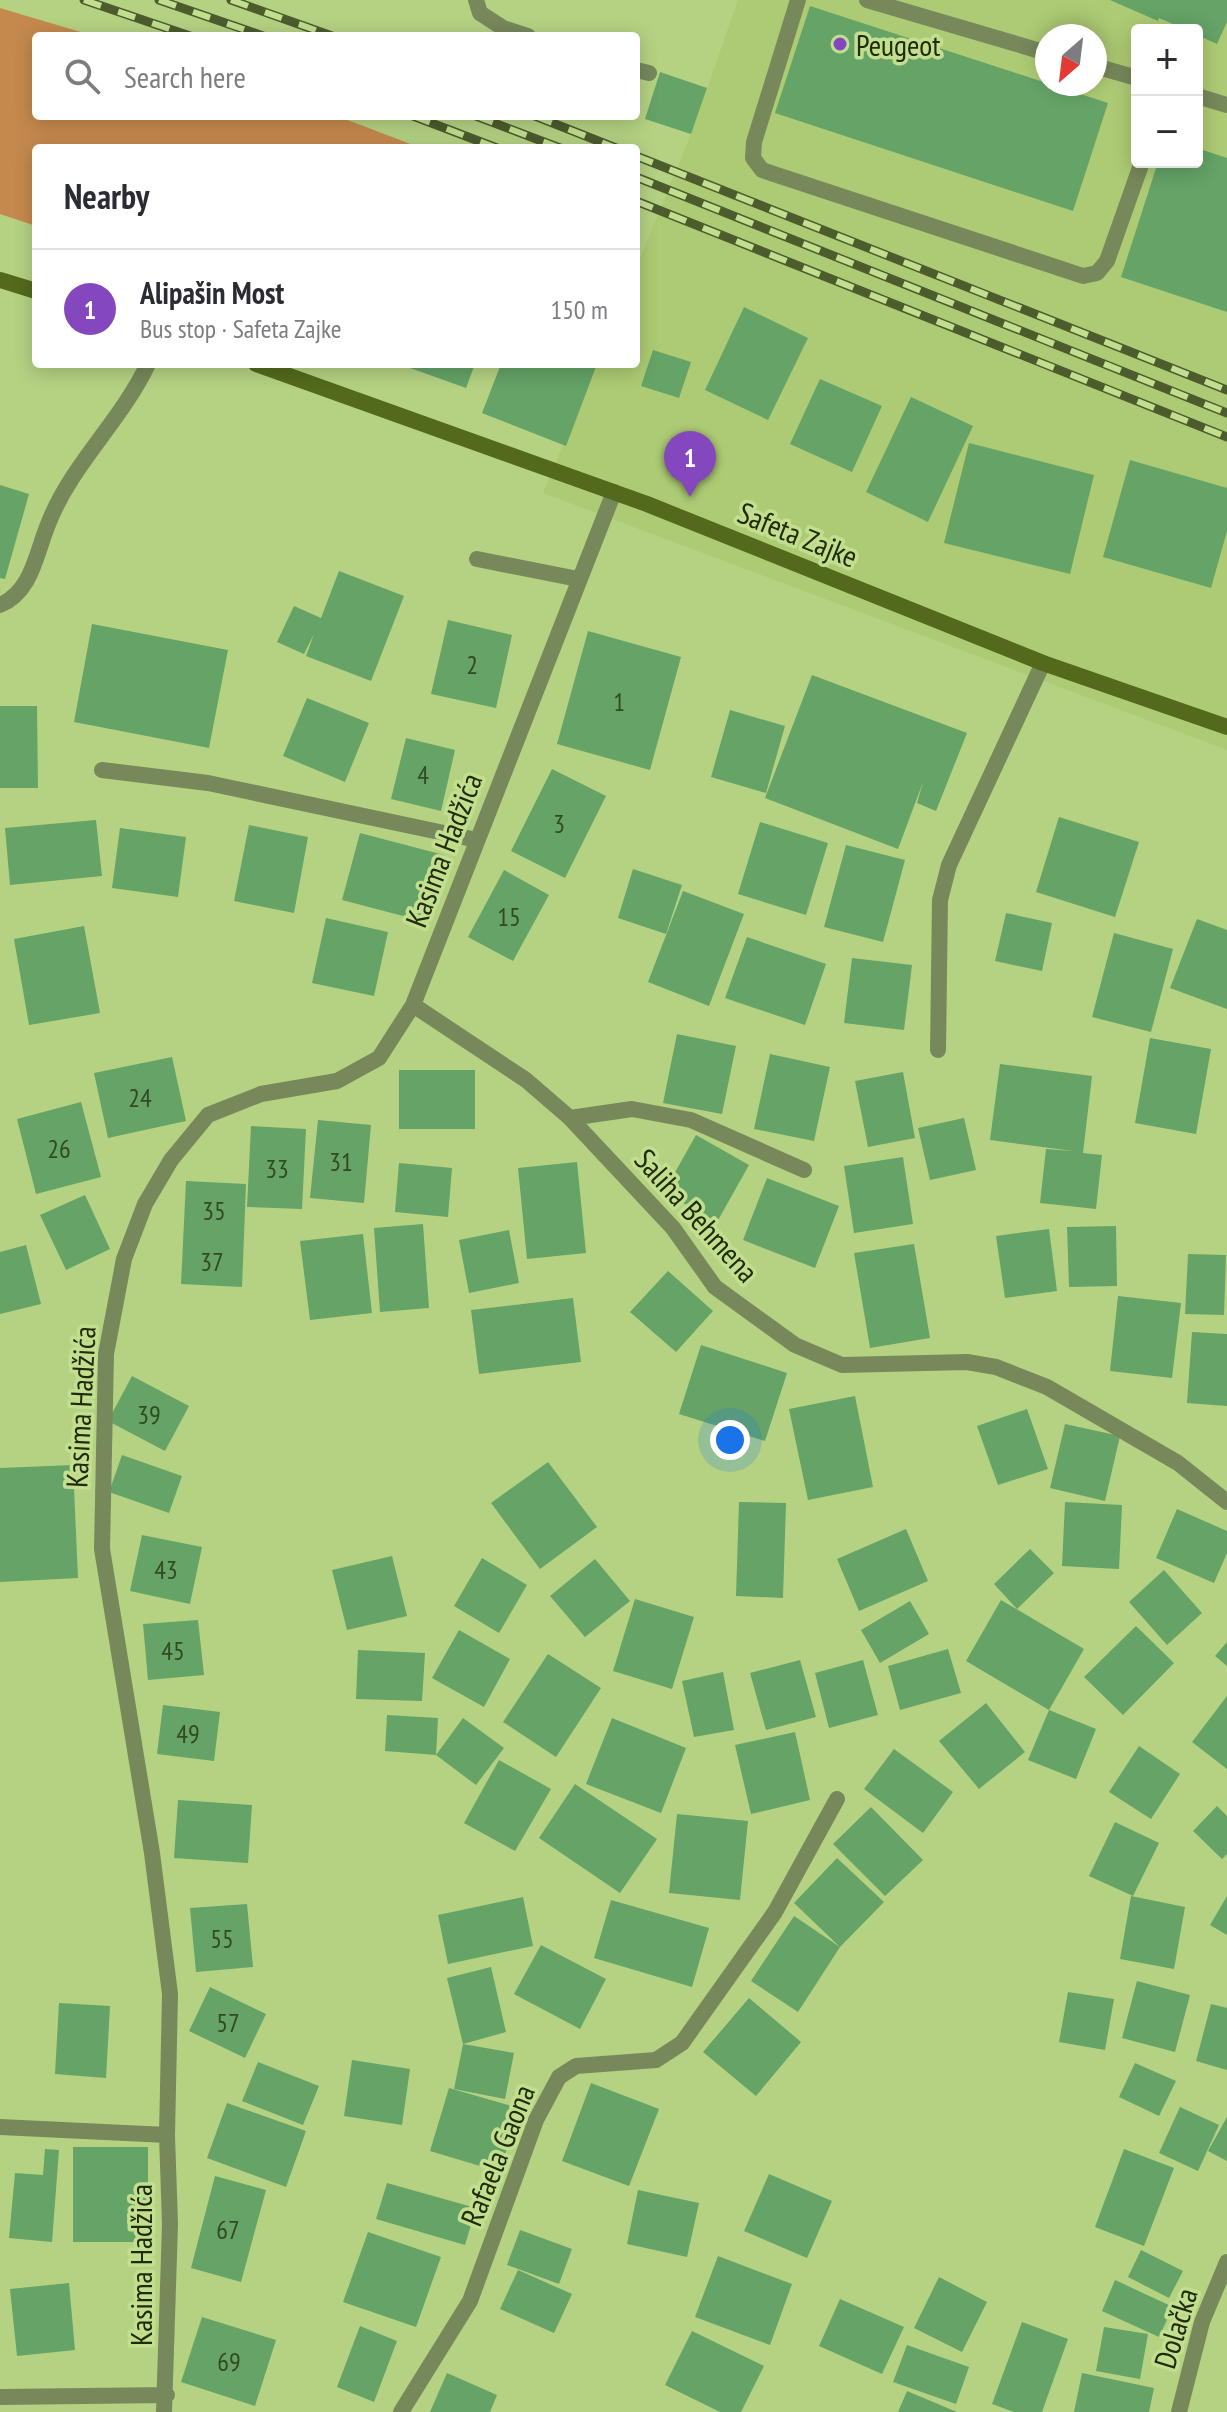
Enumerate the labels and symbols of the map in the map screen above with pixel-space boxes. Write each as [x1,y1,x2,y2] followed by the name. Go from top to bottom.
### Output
[1035,24,1107,96] north arrow
[856,25,941,64] place label: Peugeot
[831,35,849,53] marker: Peugeot
[664,431,716,497] pin: 1
[732,492,864,576] street label: Safeta Zajke
[466,648,478,681] house number: 2
[613,685,625,718] house number: 1
[417,758,429,791] house number: 4
[396,768,490,932] street label: Kasima Hadžića
[553,807,565,840] house number: 3
[497,900,521,933] house number: 15
[128,1081,152,1114] house number: 24
[47,1132,71,1165] house number: 26
[627,1140,767,1290] street label: Saliha Behmena
[329,1145,353,1178] house number: 31
[265,1152,289,1185] house number: 33
[202,1194,226,1227] house number: 35
[200,1245,224,1278] house number: 37
[56,1325,104,1489] street label: Kasima Hadžića
[137,1398,161,1431] house number: 39
[710,1420,750,1460] your location
[154,1553,178,1586] house number: 43
[161,1634,185,1667] house number: 45
[176,1717,200,1750] house number: 49
[210,1922,234,1955] house number: 55
[216,2006,240,2039] house number: 57
[451,2079,543,2231] street label: Rafaela Gaona
[121,2184,160,2346] street label: Kasima Hadžića
[216,2213,240,2246] house number: 67
[1144,2283,1206,2373] street label: Dolačka
[217,2345,241,2378] house number: 69

